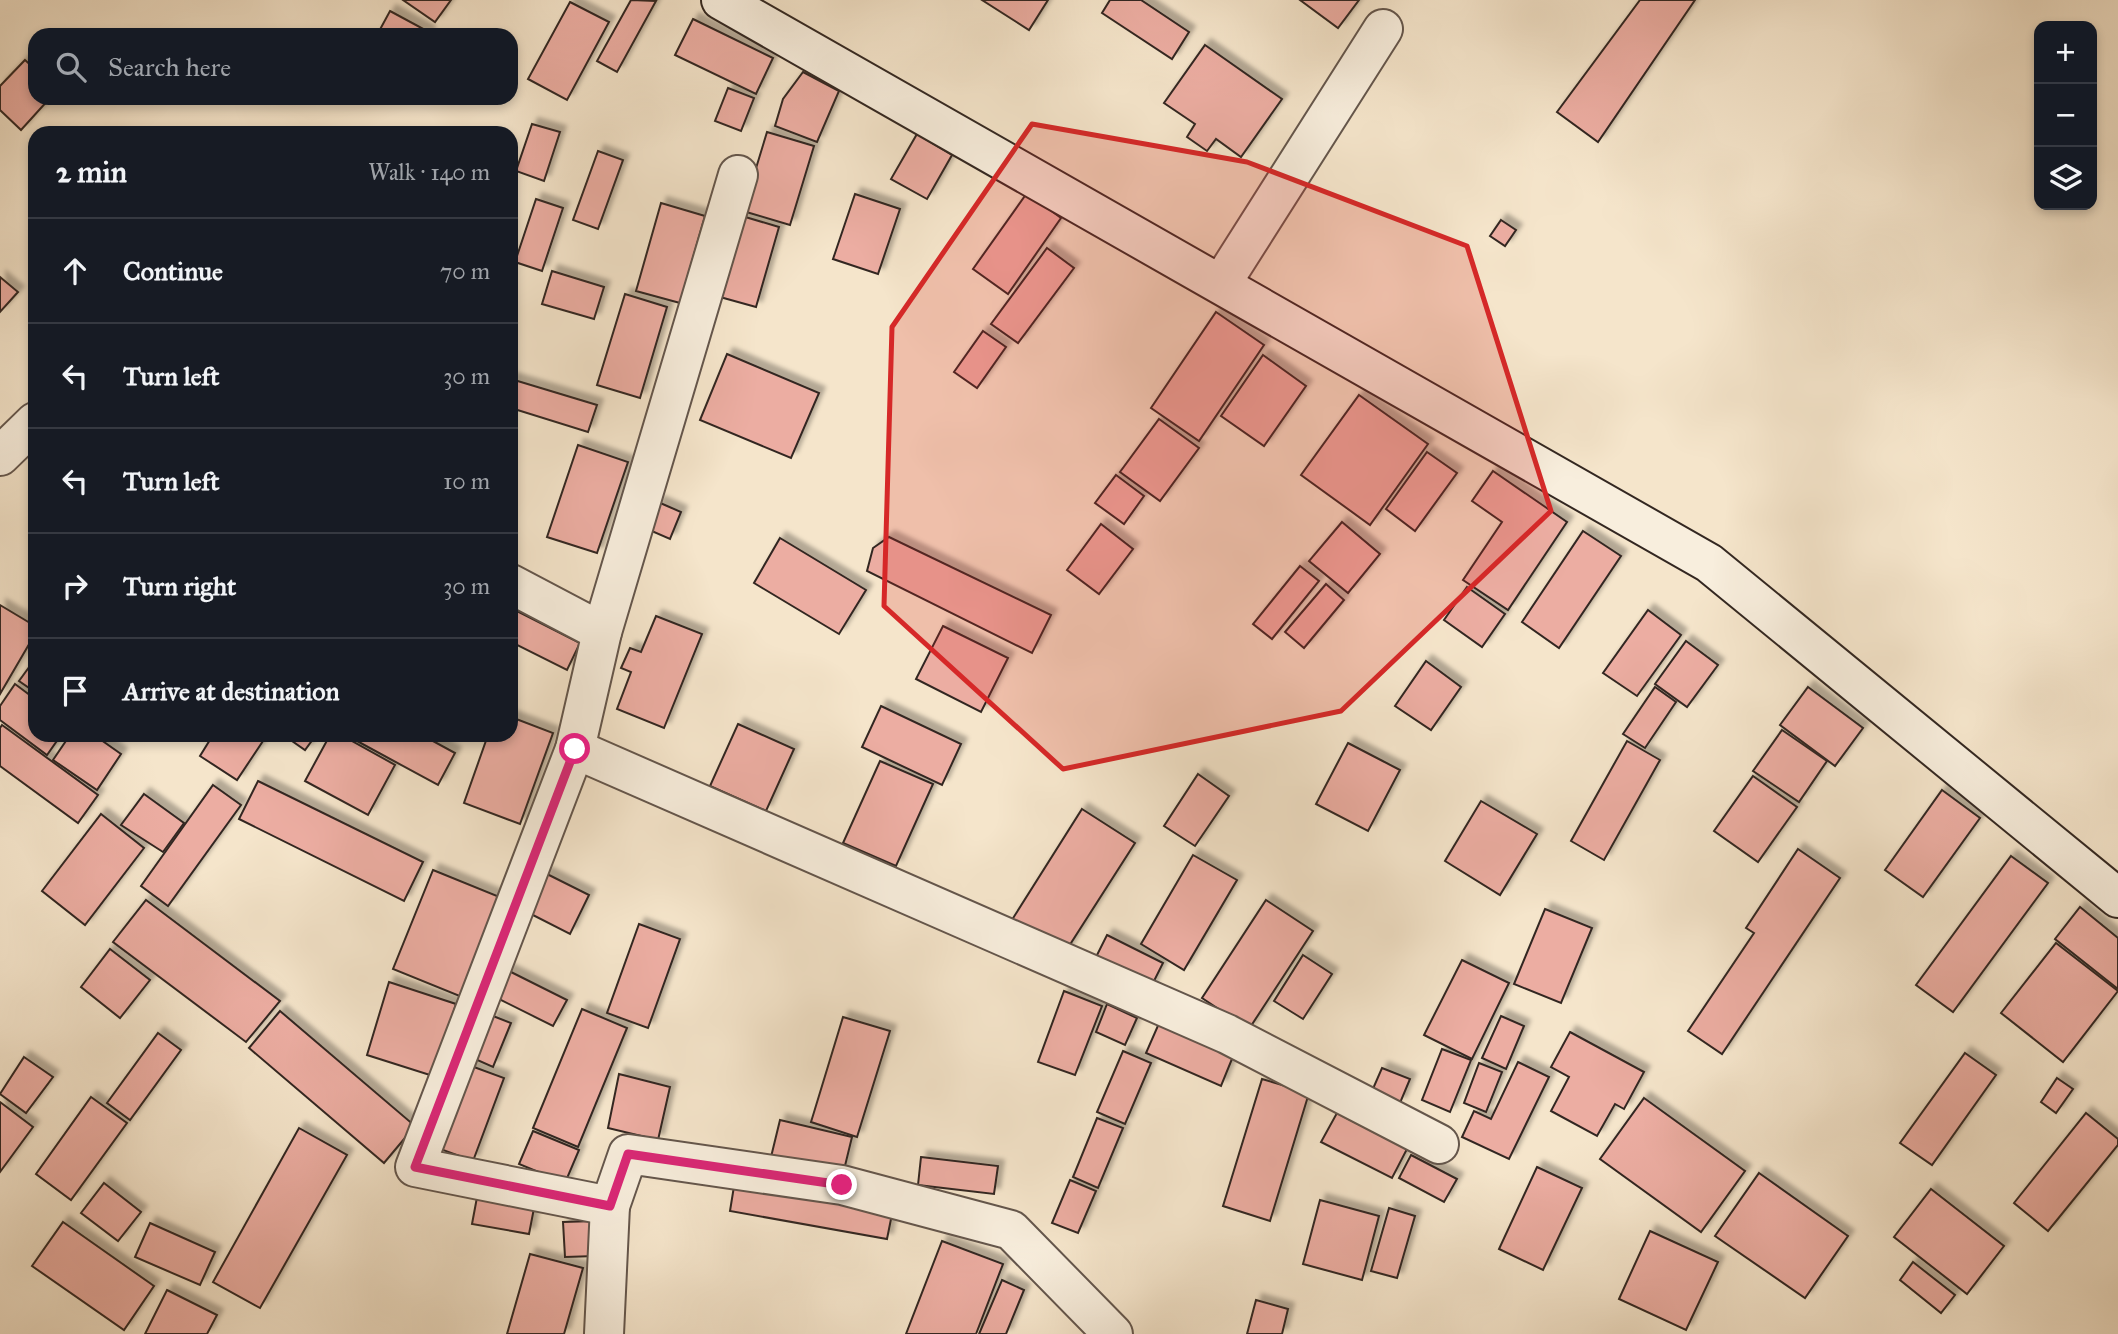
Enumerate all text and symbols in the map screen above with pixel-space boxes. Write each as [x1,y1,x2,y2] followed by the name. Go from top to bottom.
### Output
[2034,21,2097,210] map controls
[2034,21,2097,84] button: +
[28,28,518,105] search box
[52,48,90,86] icon: search
[108,51,231,83] text: Search here
[2034,84,2097,147] button: −
[2034,147,2097,210] button: layers
[56,154,127,190] text: 2 min
[368,158,490,186] text: Walk · 140 m
[56,252,94,290] icon: ahead
[123,255,223,287] text: Continue
[440,257,490,285] text: 70 m
[56,357,94,395] icon: left
[123,360,219,392] text: Turn left
[443,362,490,390] text: 30 m
[56,462,94,500] icon: left
[123,465,219,497] text: Turn left
[443,467,490,495] text: 10 m
[56,567,94,605] icon: right
[123,570,236,602] text: Turn right
[443,572,490,600] text: 30 m
[56,672,94,710] icon: arrive
[123,675,340,707] text: Arrive at destination
[559,733,590,764] route start
[826,1169,857,1200] route end

